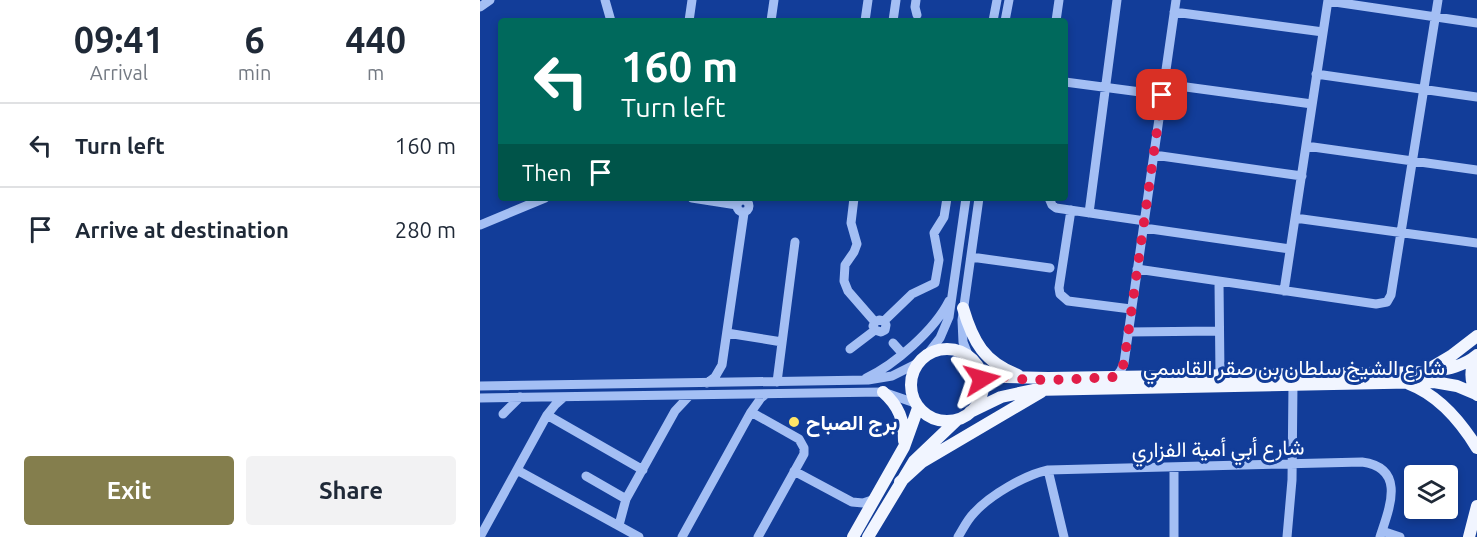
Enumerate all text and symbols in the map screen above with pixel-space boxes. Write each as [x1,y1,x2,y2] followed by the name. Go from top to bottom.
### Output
[74,19,164,60] text: 09:41
[244,19,265,60] text: 6
[345,19,406,60] text: 440
[522,42,600,120] icon: left
[621,43,738,90] text: 160 m
[90,61,148,84] text: Arrival
[238,61,271,84] text: min
[367,61,384,84] text: m
[1136,69,1187,120] pin
[1145,78,1178,111] icon: arrive
[621,92,725,122] text: Turn left
[24,129,57,162] icon: left
[75,133,165,158] text: Turn left
[395,133,456,158] text: 160 m
[584,156,617,189] icon: arrive
[522,160,572,185] text: Then
[24,213,57,246] icon: arrive
[75,217,289,242] text: Arrive at destination
[395,217,456,242] text: 280 m
[950,347,1014,411] position arrow
[1143,355,1445,385] street label: شارع الشيخ سلطان بن صقر القاسمي
[806,410,898,437] place label: برج الصباح
[787,415,801,429] marker: برج الصباح
[1131,434,1305,468] street label: شارع أبي أمية الفزاري
[24,456,234,525] button: Exit
[246,456,456,525] button: Share
[1404,465,1458,519] map controls
[1404,465,1458,519] button: layers

